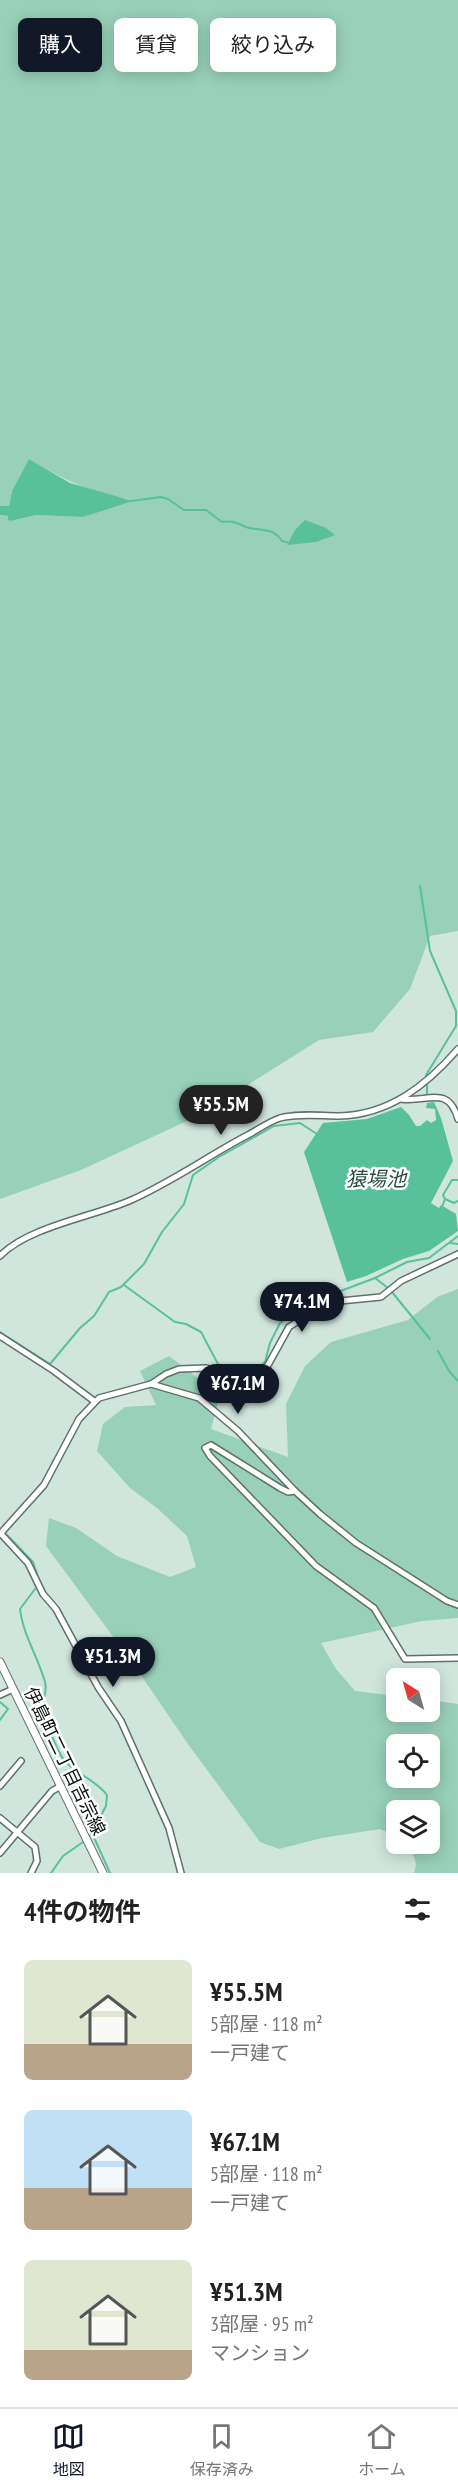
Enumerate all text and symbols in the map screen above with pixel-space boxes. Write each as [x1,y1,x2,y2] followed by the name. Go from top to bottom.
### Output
[18,18,102,72] chip: 購入
[114,18,198,72] chip: 賃貸
[210,18,336,72] chip: 絞り込み
[172,1085,270,1136] pin: ¥55.5M
[193,1091,249,1117] text: ¥55.5M
[346,1166,408,1192] water label: 猿場池
[253,1282,351,1333] pin: ¥74.1M
[274,1288,330,1314] text: ¥74.1M
[189,1364,287,1415] pin: ¥67.1M
[211,1370,265,1396] text: ¥67.1M
[64,1637,162,1688] pin: ¥51.3M
[85,1643,141,1669] text: ¥51.3M
[386,1668,440,1722] north arrow
[386,1668,440,1854] map controls
[19,1683,111,1839] street label: 伊島町二丁目吉宗線
[386,1734,440,1788] button: locate
[386,1800,440,1854] button: layers
[401,1893,434,1926] icon: filters
[24,1895,140,1928] text: 4件の物件
[210,1975,283,2008] text: ¥55.5M
[72,1984,144,2056] icon: home
[210,2011,323,2037] text: 5部屋 · 118 m²
[210,2040,290,2066] text: 一戸建て
[210,2125,280,2158] text: ¥67.1M
[72,2134,144,2206] icon: home
[210,2161,323,2187] text: 5部屋 · 118 m²
[210,2190,290,2216] text: 一戸建て
[210,2275,283,2308] text: ¥51.3M
[72,2284,144,2356] icon: home
[210,2311,314,2337] text: 3部屋 · 95 m²
[210,2340,310,2366] text: マンション
[52,2420,85,2480] tab: 地図
[190,2420,254,2480] tab: 保存済み
[358,2420,406,2480] tab: ホーム

